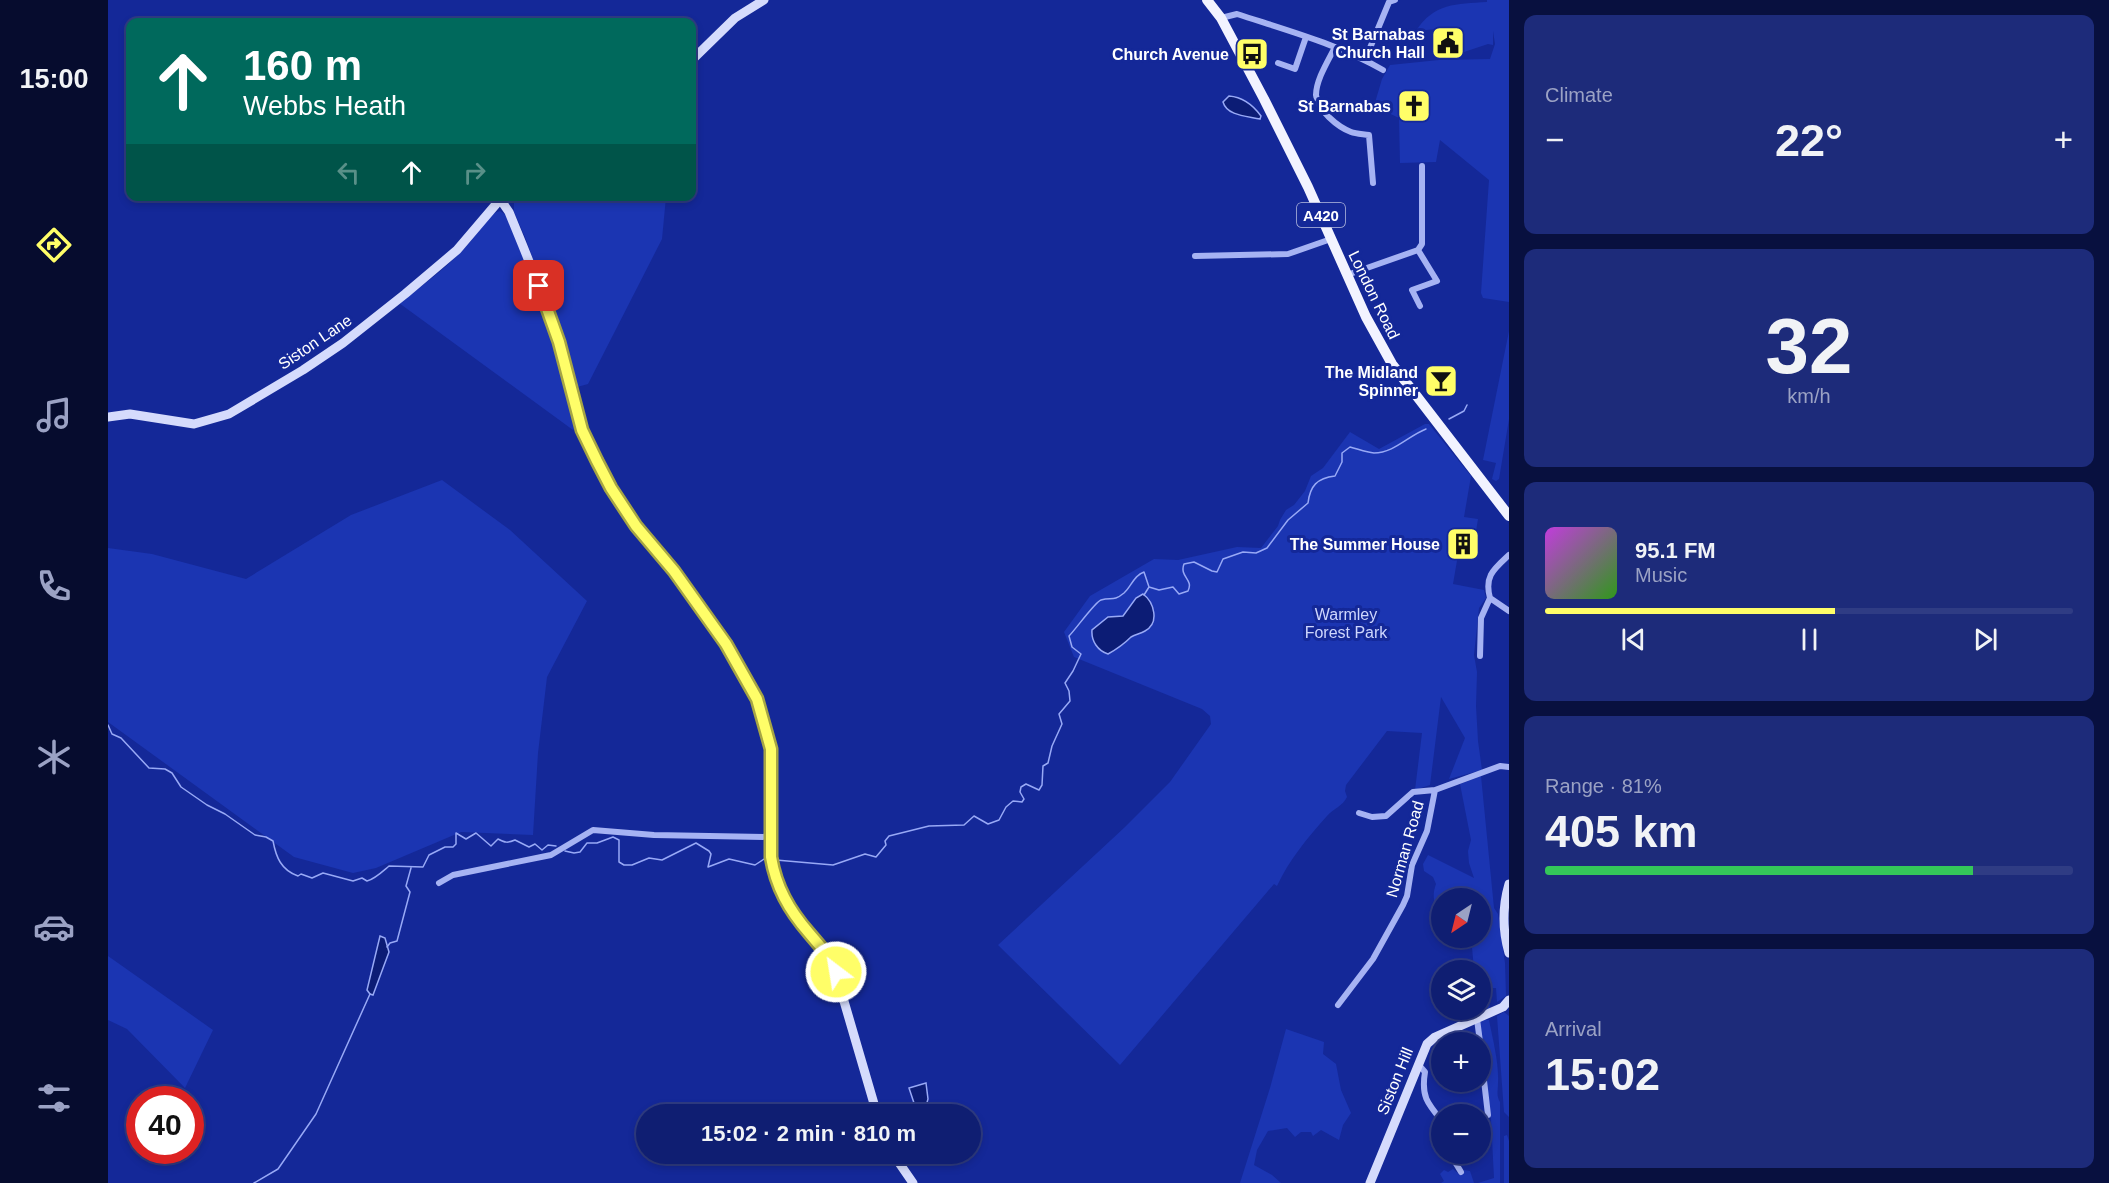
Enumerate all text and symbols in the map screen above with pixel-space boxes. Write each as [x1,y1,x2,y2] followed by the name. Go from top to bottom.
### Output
[1430,25,1466,61] public building icon: St Barnabas Church Hall
[1332,26,1425,61] place label: St Barnabas Church Hall
[1234,36,1270,72] bus stop icon: Church Avenue
[144,42,222,120] icon: ahead
[243,42,362,89] text: 160 m
[1112,46,1229,63] place label: Church Avenue
[19,64,89,94] text: 15:00
[1545,84,1613,106] text: Climate
[1396,88,1432,124] church icon: St Barnabas
[243,91,406,121] text: Webbs Heath
[1298,98,1391,115] place label: St Barnabas
[1775,115,1843,166] text: 22°
[1545,121,1564,158] text: −
[2054,121,2073,158] text: +
[332,156,365,189] icon: left
[395,156,428,189] icon: ahead
[458,156,491,189] icon: right
[1297,203,1345,227] road number: A420
[33,224,75,266] icon: directions
[1345,248,1403,342] street label: London Road
[513,260,564,311] pin
[522,269,555,302] icon: arrive
[1766,302,1852,390] text: 32
[275,311,355,373] street label: Siston Lane
[1423,363,1459,399] bar icon: The Midland Spinner
[1325,364,1418,399] place label: The Midland Spinner
[1787,385,1831,407] text: km/h
[33,394,75,436] icon: music
[1445,526,1481,562] building icon: The Summer House
[1290,536,1440,553] place label: The Summer House
[1635,538,1716,563] text: 95.1 FM
[1635,564,1687,586] text: Music
[33,565,75,607] icon: phone
[1305,606,1388,641] park label: Warmley Forest Park
[1617,623,1650,656] icon: previous
[1793,623,1826,656] icon: pause
[1969,623,2002,656] icon: next
[33,736,75,778] icon: climate
[1545,775,1662,797] text: Range · 81%
[1383,799,1427,899] street label: Norman Road
[1545,806,1698,857] text: 405 km
[1431,888,1491,948] north arrow
[1431,888,1491,1164] map controls
[33,906,75,948] icon: car
[804,940,868,1004] position arrow
[1431,960,1491,1020] button: layers
[1545,1018,1602,1040] text: Arrival
[1431,1032,1491,1092] button: +
[1374,1045,1416,1117] street label: Siston Hill
[1545,1049,1660,1100] text: 15:02
[33,1077,75,1119] icon: filters
[126,1086,204,1164] speed limit sign: 40
[1431,1104,1491,1164] button: −
[701,1121,916,1146] text: 15:02 · 2 min · 810 m

